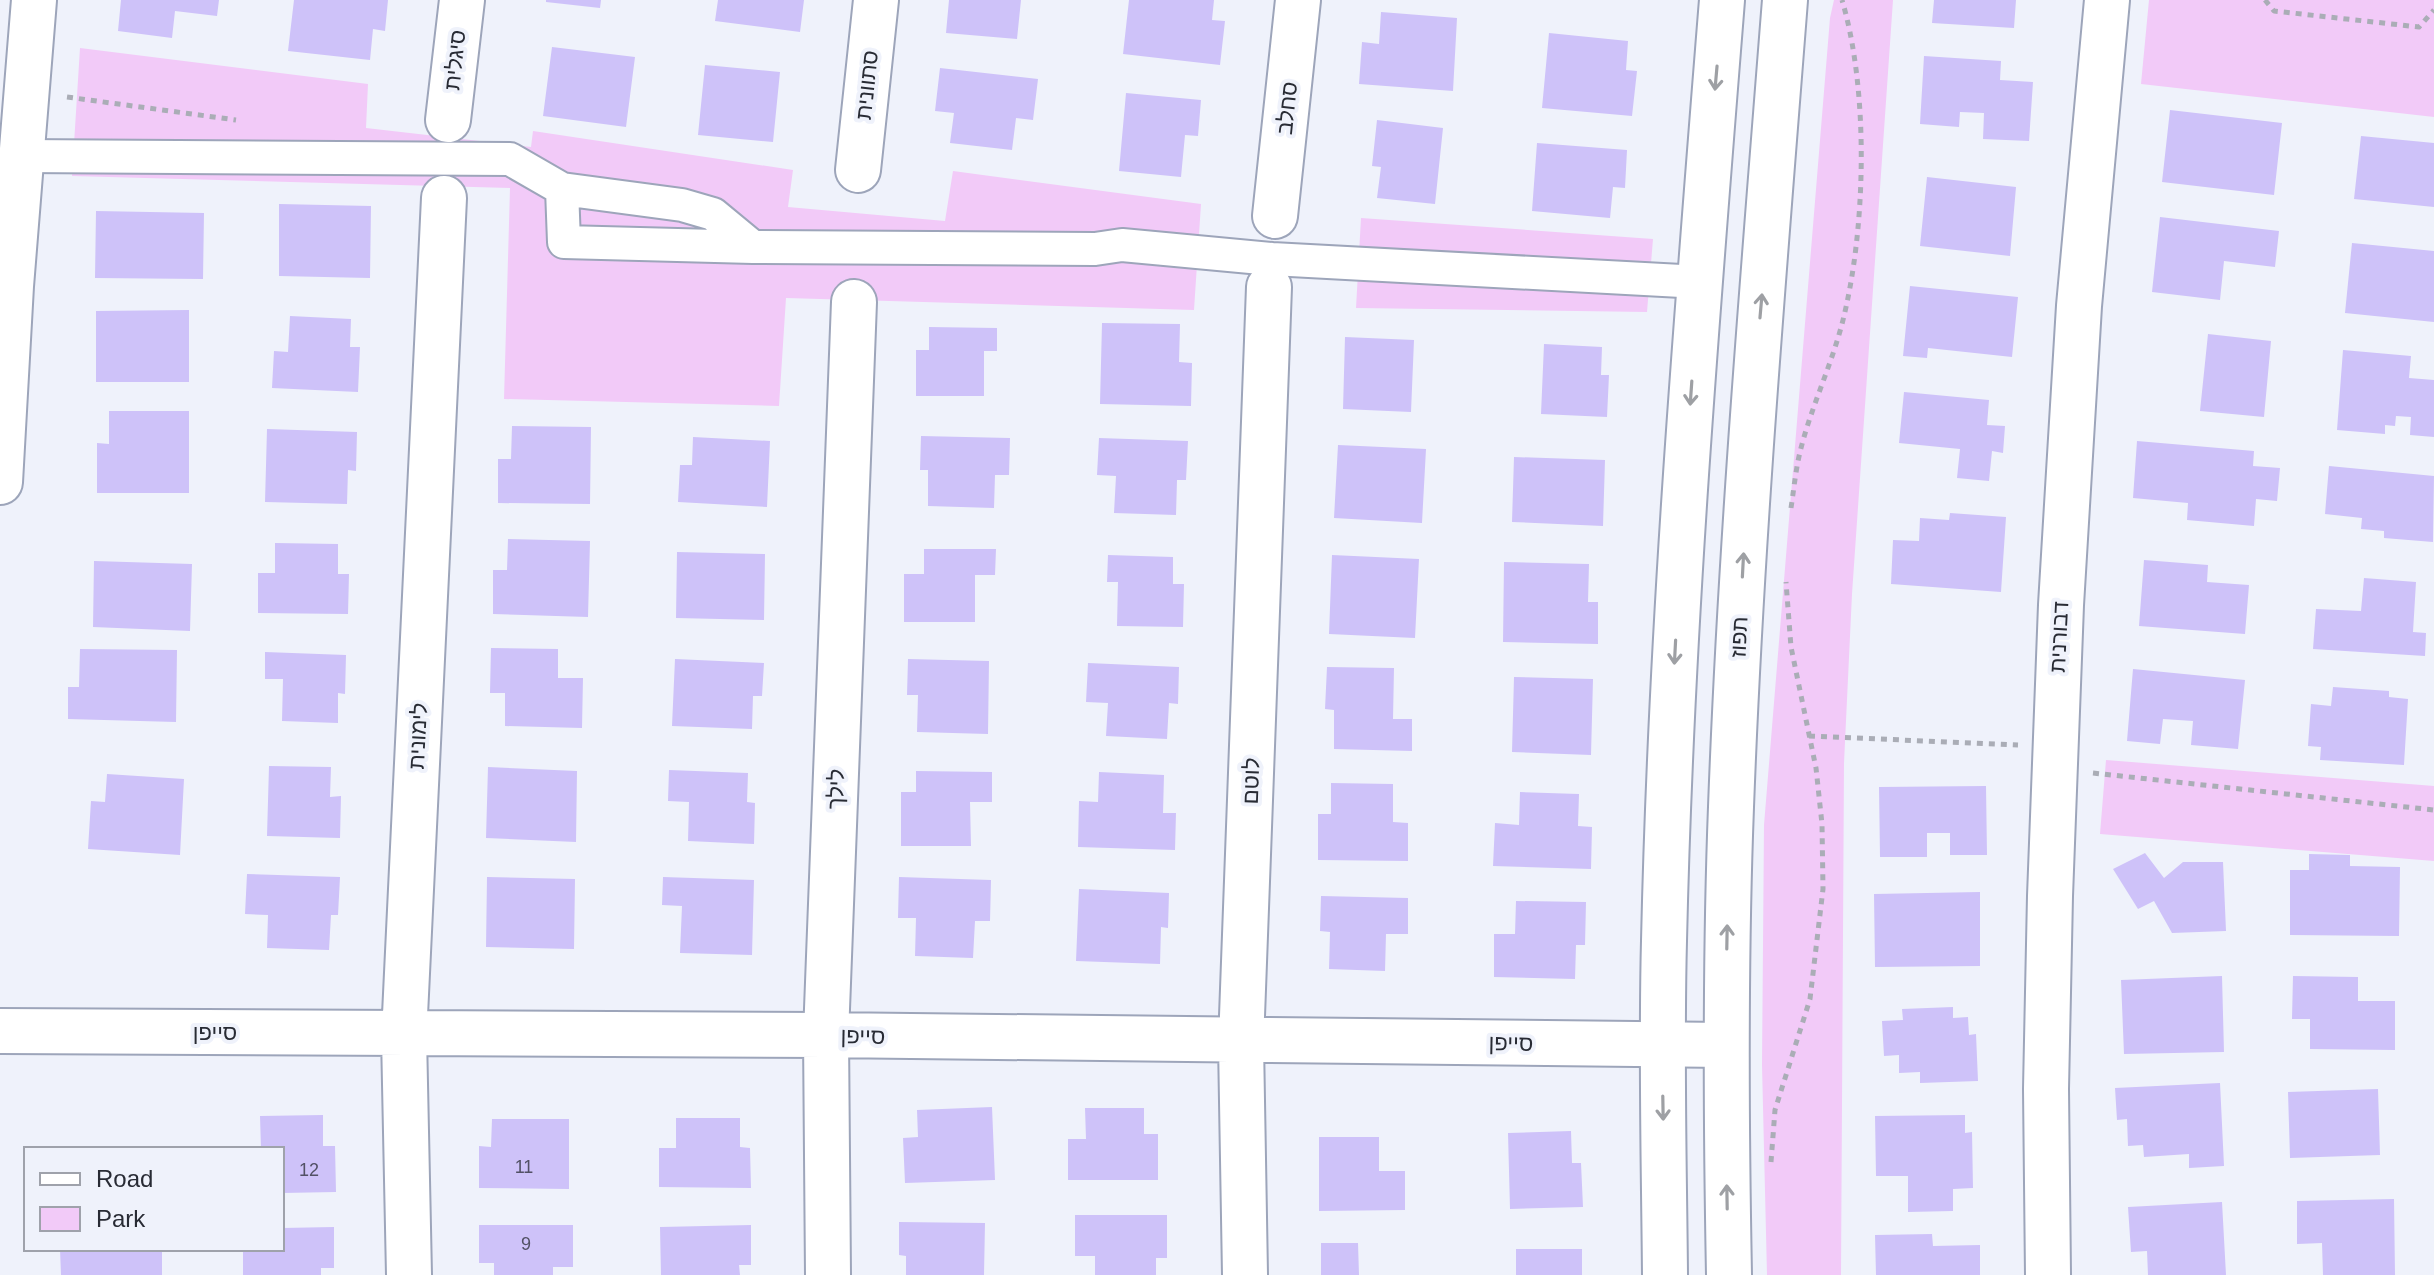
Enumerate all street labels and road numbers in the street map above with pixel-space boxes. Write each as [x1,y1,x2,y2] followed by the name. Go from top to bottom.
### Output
[439,29,471,91] street label: סיגלית
[851,49,883,121] street label: סתוונית
[1272,80,1302,136] street label: סחלב
[2045,601,2073,673] street label: דבורנית
[1725,616,1753,658] street label: תפוז
[404,702,432,770] street label: לימונית
[1238,757,1264,805] street label: לוטם
[823,768,849,810] street label: לילך
[193,1020,237,1045] street label: סייפן
[841,1023,885,1049] street label: סייפן
[1489,1030,1533,1056] street label: סייפן

